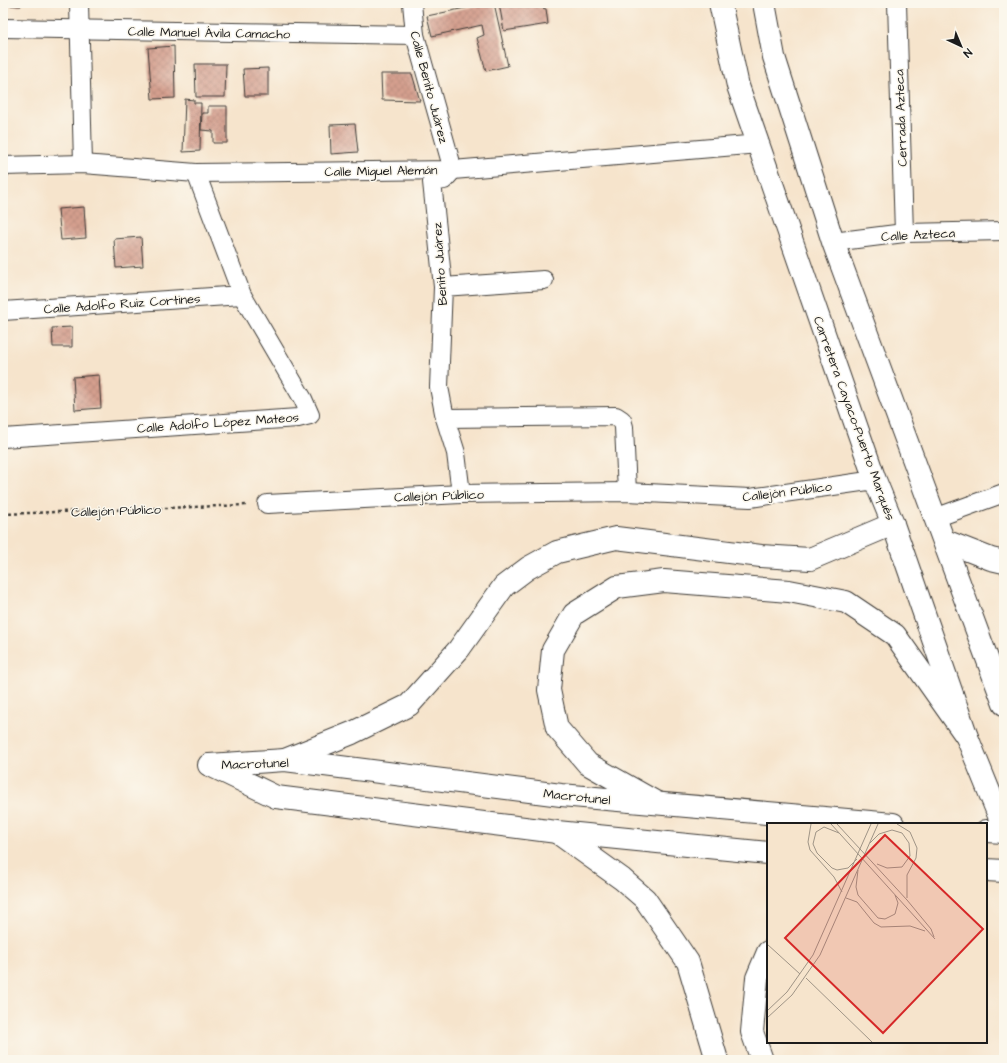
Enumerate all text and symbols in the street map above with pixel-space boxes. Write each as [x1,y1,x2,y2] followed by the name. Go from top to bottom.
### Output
[128,23,291,43] street label: Calle Manuel Ávila Camacho
[941,26,981,66] north arrow
[405,29,453,146] street label: Calle Benito Juárez
[960,45,975,61] text: N
[890,69,912,167] street label: Cerrada Azteca
[324,161,438,182] street label: Calle Miguel Alemán
[428,221,452,306] street label: Benito Juárez
[881,224,956,246] street label: Calle Azteca
[43,290,202,318] street label: Calle Adolfo Ruiz Cortines
[808,314,900,524] street label: Carretera Cayaco-Puerto Marqués
[136,408,300,438] street label: Calle Adolfo López Mateos
[741,477,834,506] street label: Callejón Público
[394,485,485,507] street label: Callejón Público
[71,500,162,522] street label: Callejón Público
[221,754,289,774] street label: Macrotunel
[542,785,611,809] street label: Macrotunel
[767,823,987,1043] inset map

